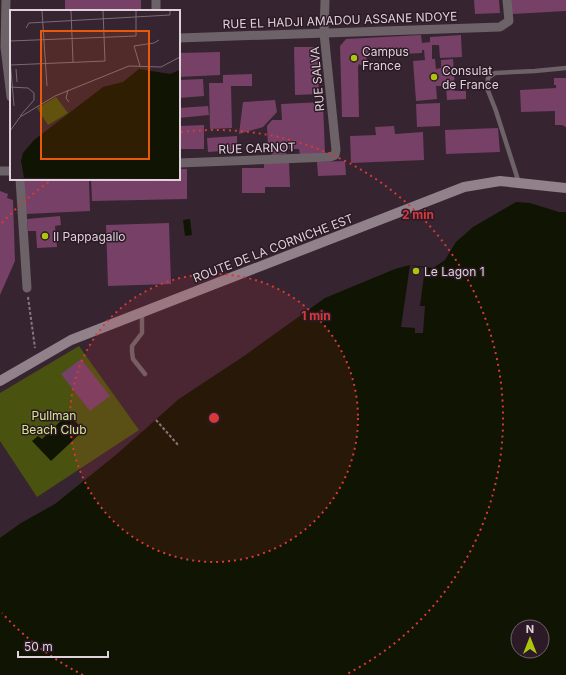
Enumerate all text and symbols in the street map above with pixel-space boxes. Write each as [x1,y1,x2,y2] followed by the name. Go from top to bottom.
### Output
[222,8,458,32] street label: RUE EL HADJI AMADOU ASSANE NDOYE
[10,10,180,180] inset map
[362,44,409,73] place label: Campus France
[307,46,327,112] street label: RUE SALVA
[349,53,359,63] marker: Campus France
[442,63,499,92] place label: Consulat de France
[429,72,439,82] marker: Consulat de France
[218,139,296,157] street label: RUE CARNOT
[402,207,434,222] text: 2 min
[191,210,356,286] street label: ROUTE DE LA CORNICHE EST
[53,229,126,244] place label: Il Pappagallo
[40,231,50,241] marker: Il Pappagallo
[424,264,485,279] place label: Le Lagon 1
[411,266,421,276] marker: Le Lagon 1
[301,308,331,323] text: 1 min
[21,408,87,437] park label: Pullman Beach Club
[207,411,221,425] centre of rings
[510,619,550,659] north arrow
[526,622,534,636] text: N
[18,633,108,659] scale bar
[24,639,53,654] text: 50 m

